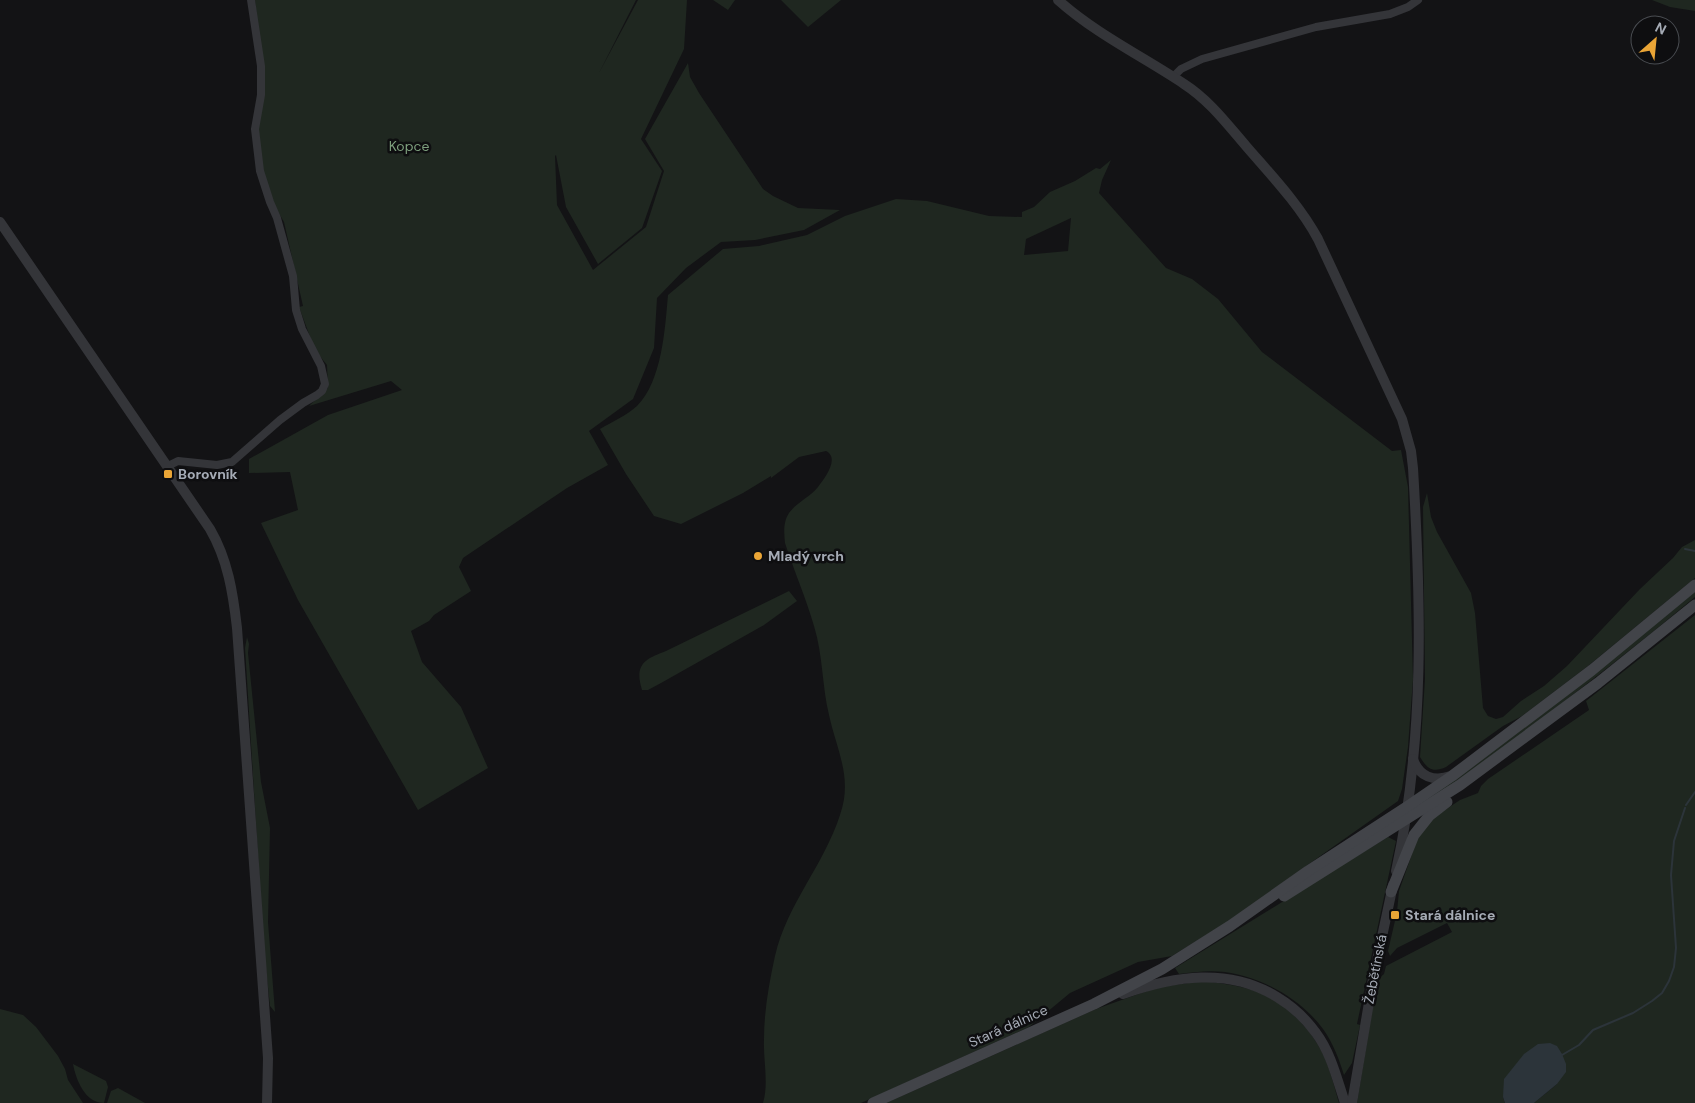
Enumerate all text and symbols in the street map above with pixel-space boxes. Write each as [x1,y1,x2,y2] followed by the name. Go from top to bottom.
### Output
[1630,15,1680,65] north arrow
[1652,18,1670,39] text: N
[389,137,429,155] park label: Kopce
[178,465,238,483] place label: Borovník
[162,468,174,480] marker: Borovník
[768,547,844,565] place label: Mladý vrch
[752,550,764,562] marker: Mladý vrch
[1405,906,1495,924] place label: Stará dálnice
[1389,909,1401,921] marker: Stará dálnice
[1359,933,1391,1005] street label: Žebětínská
[966,1001,1050,1051] street label: Stará dálnice

